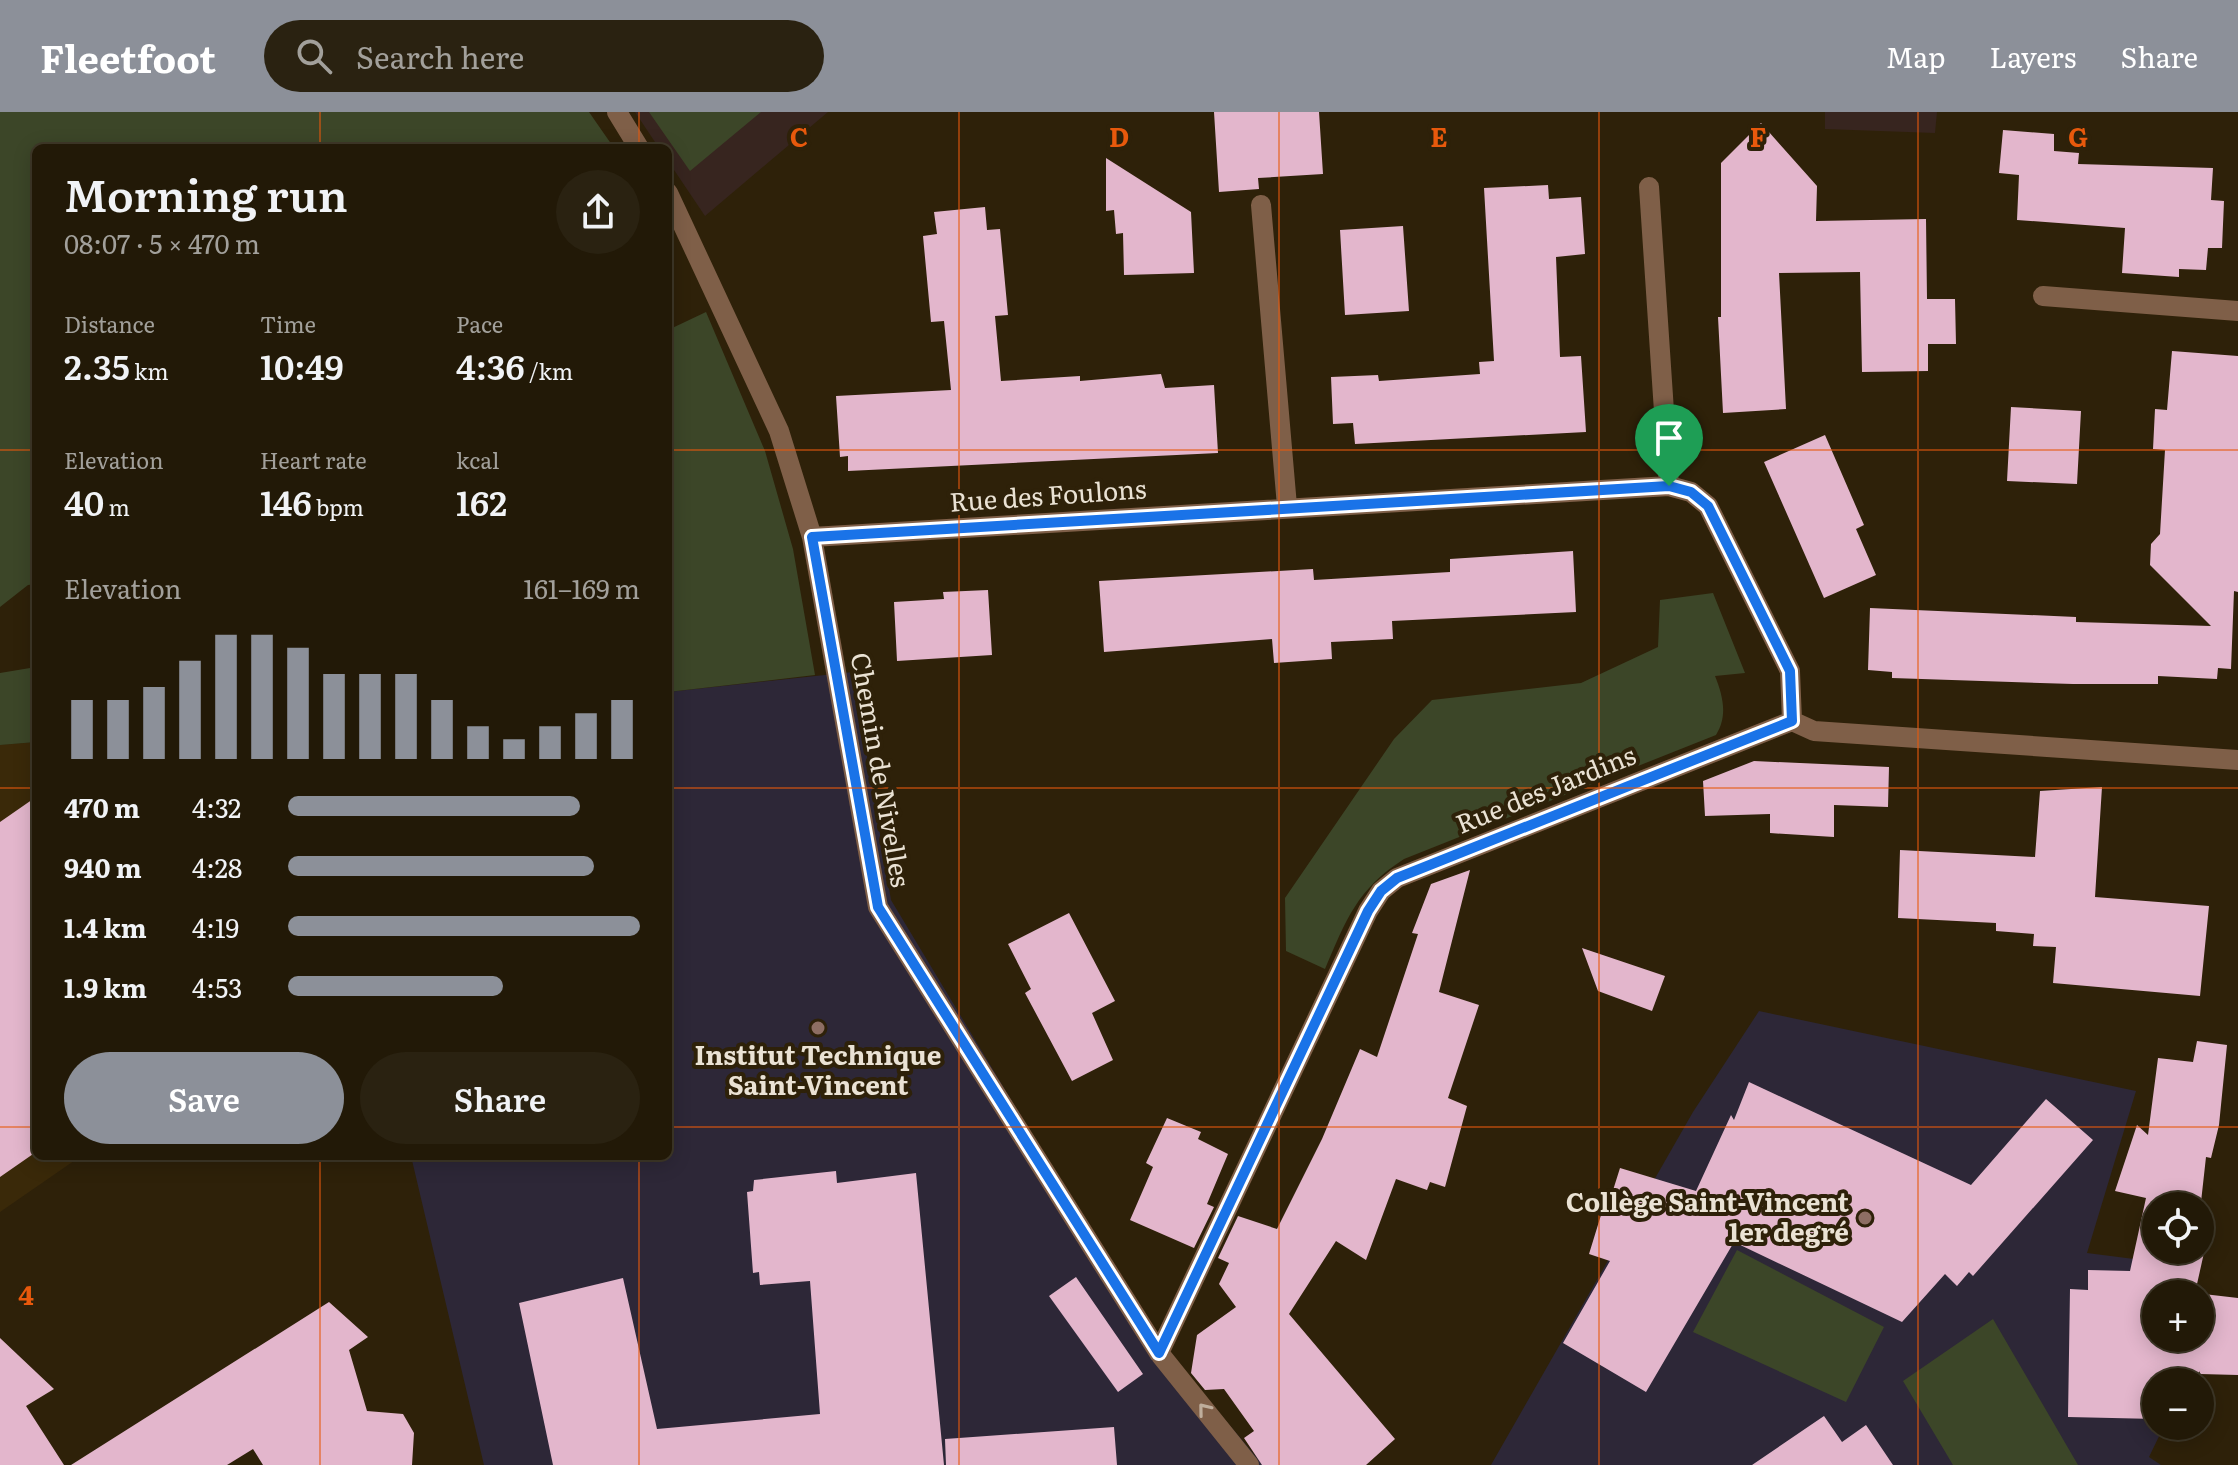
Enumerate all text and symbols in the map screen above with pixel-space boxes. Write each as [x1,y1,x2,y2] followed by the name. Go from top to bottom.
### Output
[264,20,824,92] search box
[40,28,216,85] text: Fleetfoot
[292,34,336,78] icon: search
[356,34,524,78] text: Search here
[1886,35,1945,77] text: Map
[1989,35,2076,77] text: Layers
[2120,35,2198,77] text: Share
[790,116,808,155] text: C
[1109,116,1129,155] text: D
[1430,116,1448,155] text: E
[1750,116,1766,155] text: F
[2068,116,2088,155] text: G
[64,160,348,226] text: Morning run
[556,170,640,254] button: share
[64,223,260,262] text: 08:07 · 5 × 470 m
[64,307,155,340] text: Distance
[260,307,316,340] text: Time
[456,307,503,340] text: Pace
[64,340,130,390] text: 2.35
[260,340,344,390] text: 10:49
[456,340,525,390] text: 4:36
[130,354,169,387] text: km
[525,354,573,387] text: /km
[1635,404,1703,486] pin
[1647,416,1691,460] icon: arrive
[64,443,163,476] text: Elevation
[260,443,367,476] text: Heart rate
[456,443,499,476] text: kcal
[948,467,1148,520] street label: Rue des Foulons
[64,476,104,526] text: 40
[260,476,312,526] text: 146
[456,476,507,526] text: 162
[104,490,130,523] text: m
[312,490,364,523] text: bpm
[64,568,182,607] text: Elevation
[523,568,640,607] text: 161–169 m
[843,649,922,890] street label: Chemin de Nivelles
[1449,734,1641,842] street label: Rue des Jardins
[64,787,140,826] text: 470 m
[192,787,241,826] text: 4:32
[64,847,142,886] text: 940 m
[192,847,242,886] text: 4:28
[64,907,147,946] text: 1.4 km
[192,907,239,946] text: 4:19
[64,967,147,1006] text: 1.9 km
[192,967,242,1006] text: 4:53
[809,1019,827,1037] marker: Institut Technique Saint-Vincent
[695,1034,941,1103] place label: Institut Technique Saint-Vincent
[64,1052,344,1144] button: Save
[360,1052,640,1144] button: Share
[1566,1181,1850,1250] place label: Collège Saint-Vincent 1er degré
[2142,1192,2214,1440] map controls
[2142,1192,2214,1264] button: locate
[1856,1209,1874,1227] marker: Collège Saint-Vincent 1er degré
[18,1274,34,1313] text: 4
[2142,1280,2214,1352] button: +
[2142,1368,2214,1440] button: −
[1200,1403,1214,1418] one-way arrow

